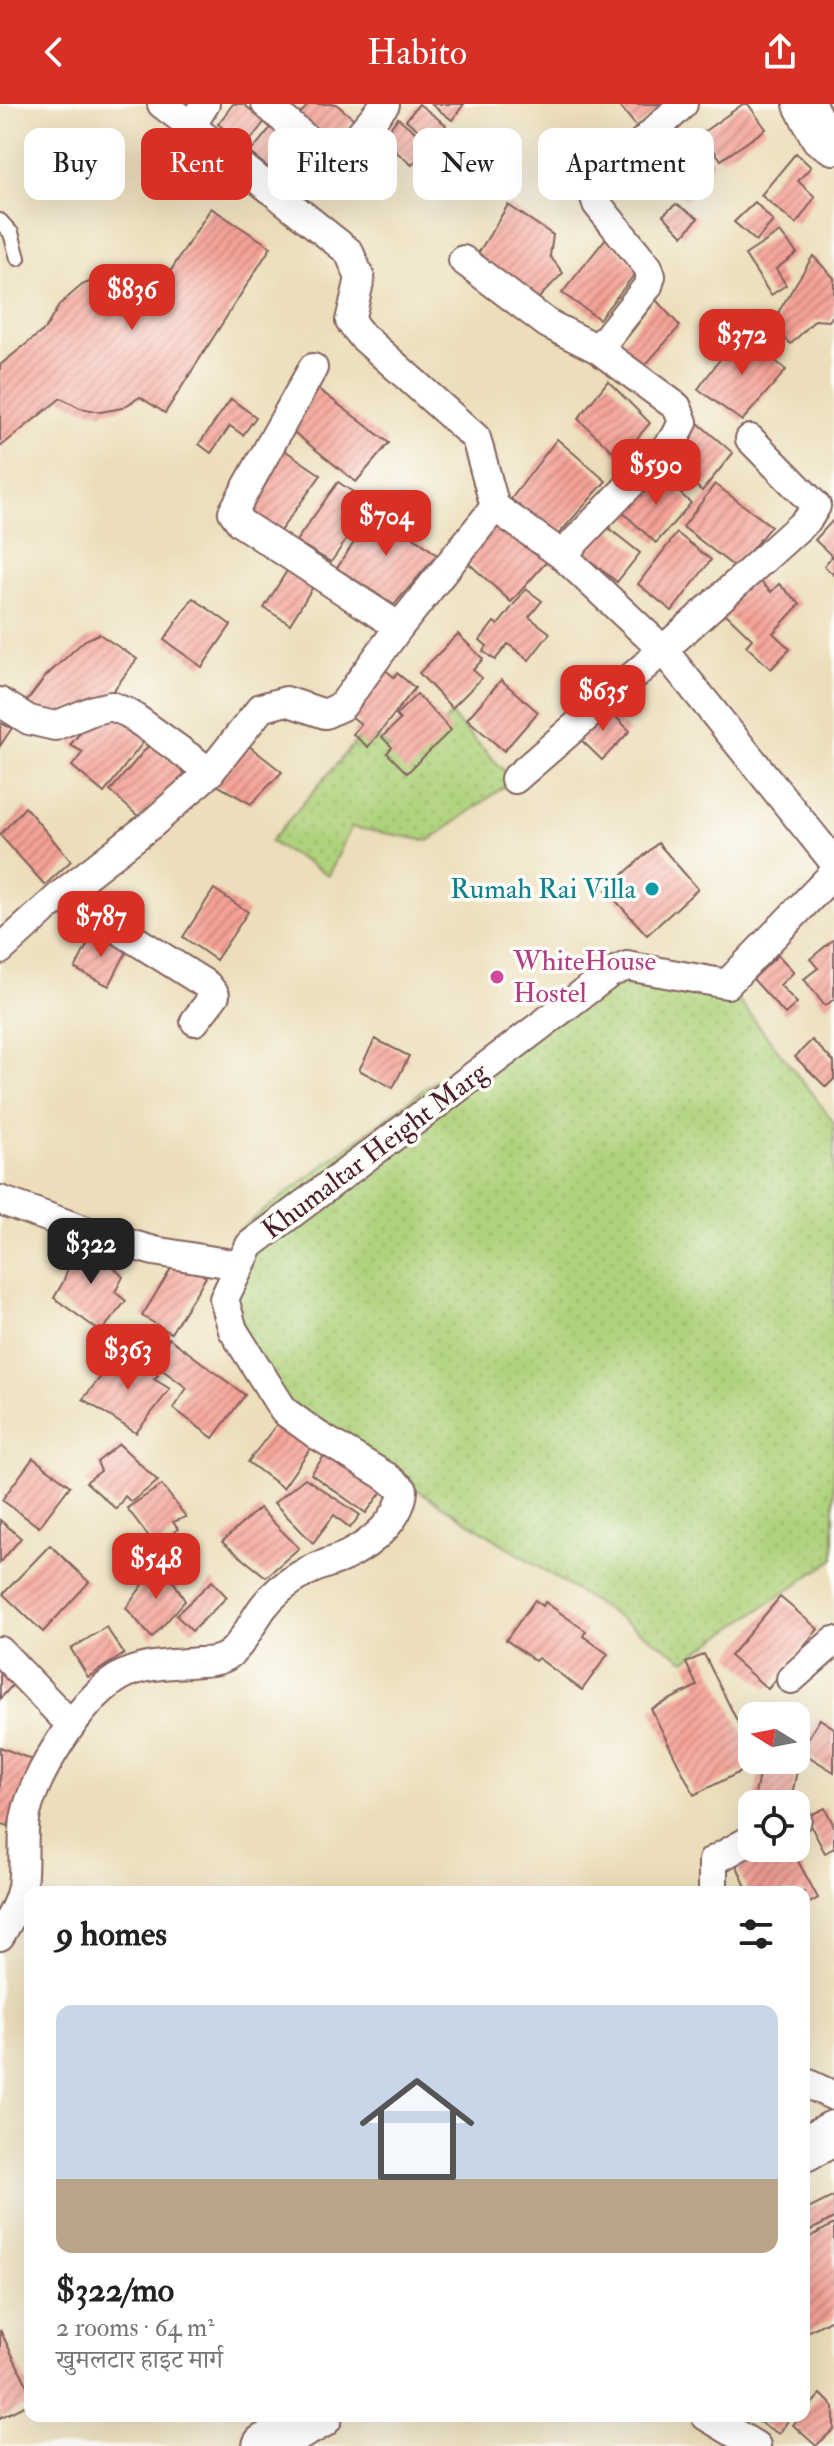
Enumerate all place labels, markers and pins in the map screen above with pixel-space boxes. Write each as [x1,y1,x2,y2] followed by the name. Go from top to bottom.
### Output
[85,264,179,332] pin: $836
[695,309,789,377] pin: $372
[609,439,703,507] pin: $590
[339,490,433,558] pin: $704
[556,665,650,733] pin: $635
[450,872,636,907] place label: Rumah Rai Villa
[643,880,661,898] marker: Rumah Rai Villa
[54,891,148,959] pin: $787
[512,944,656,1011] place label: WhiteHouse Hostel
[488,968,506,986] marker: WhiteHouse Hostel
[44,1218,138,1286] pin: $322
[81,1324,175,1392] pin: $363
[109,1533,203,1601] pin: $548

